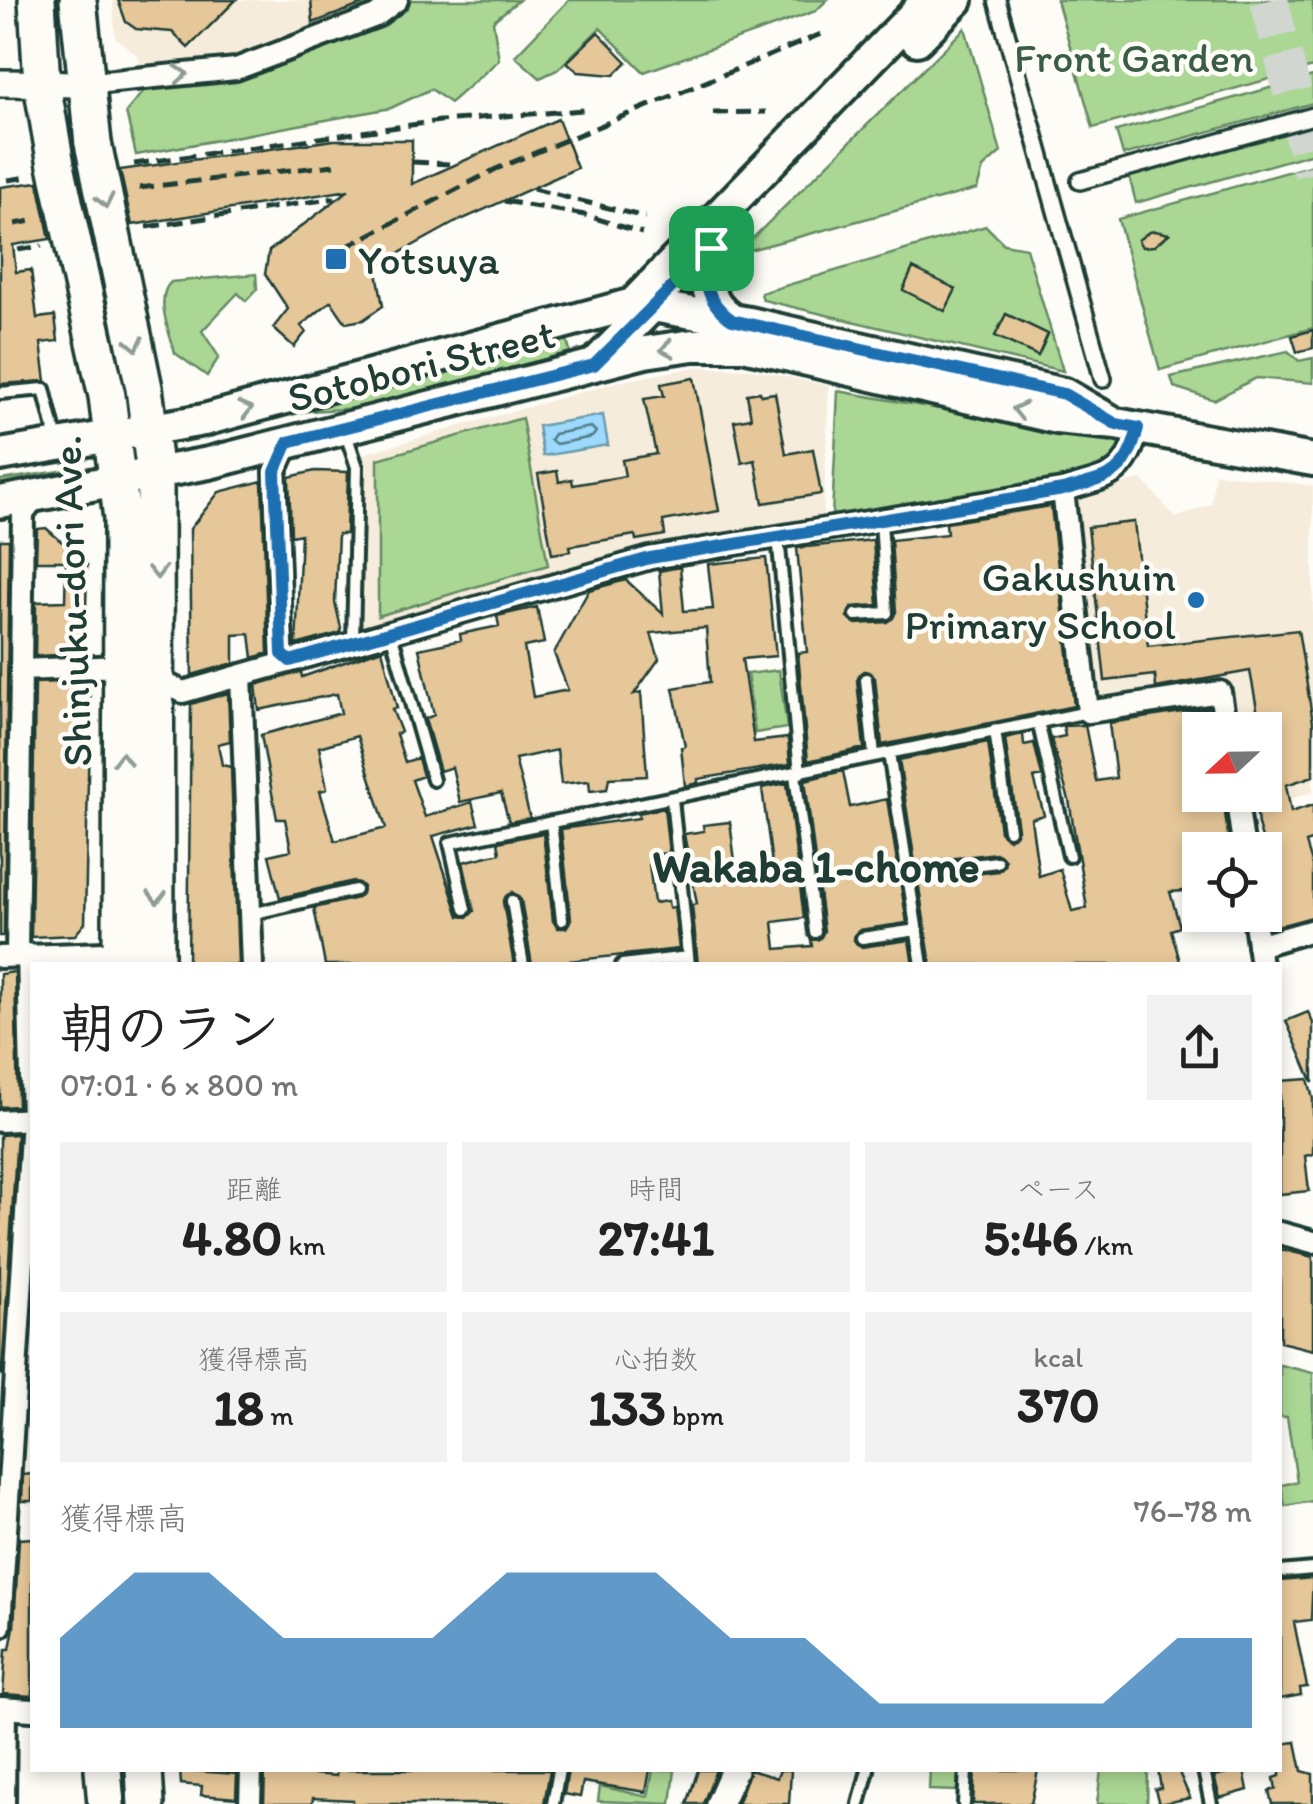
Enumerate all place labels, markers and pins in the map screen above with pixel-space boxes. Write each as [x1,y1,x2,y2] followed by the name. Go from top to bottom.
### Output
[669,206,754,291] pin
[358,234,500,285] place label: Yotsuya
[323,246,349,272] marker: Yotsuya
[905,551,1176,650] place label: Gakushuin Primary School
[1185,589,1207,611] marker: Gakushuin Primary School

